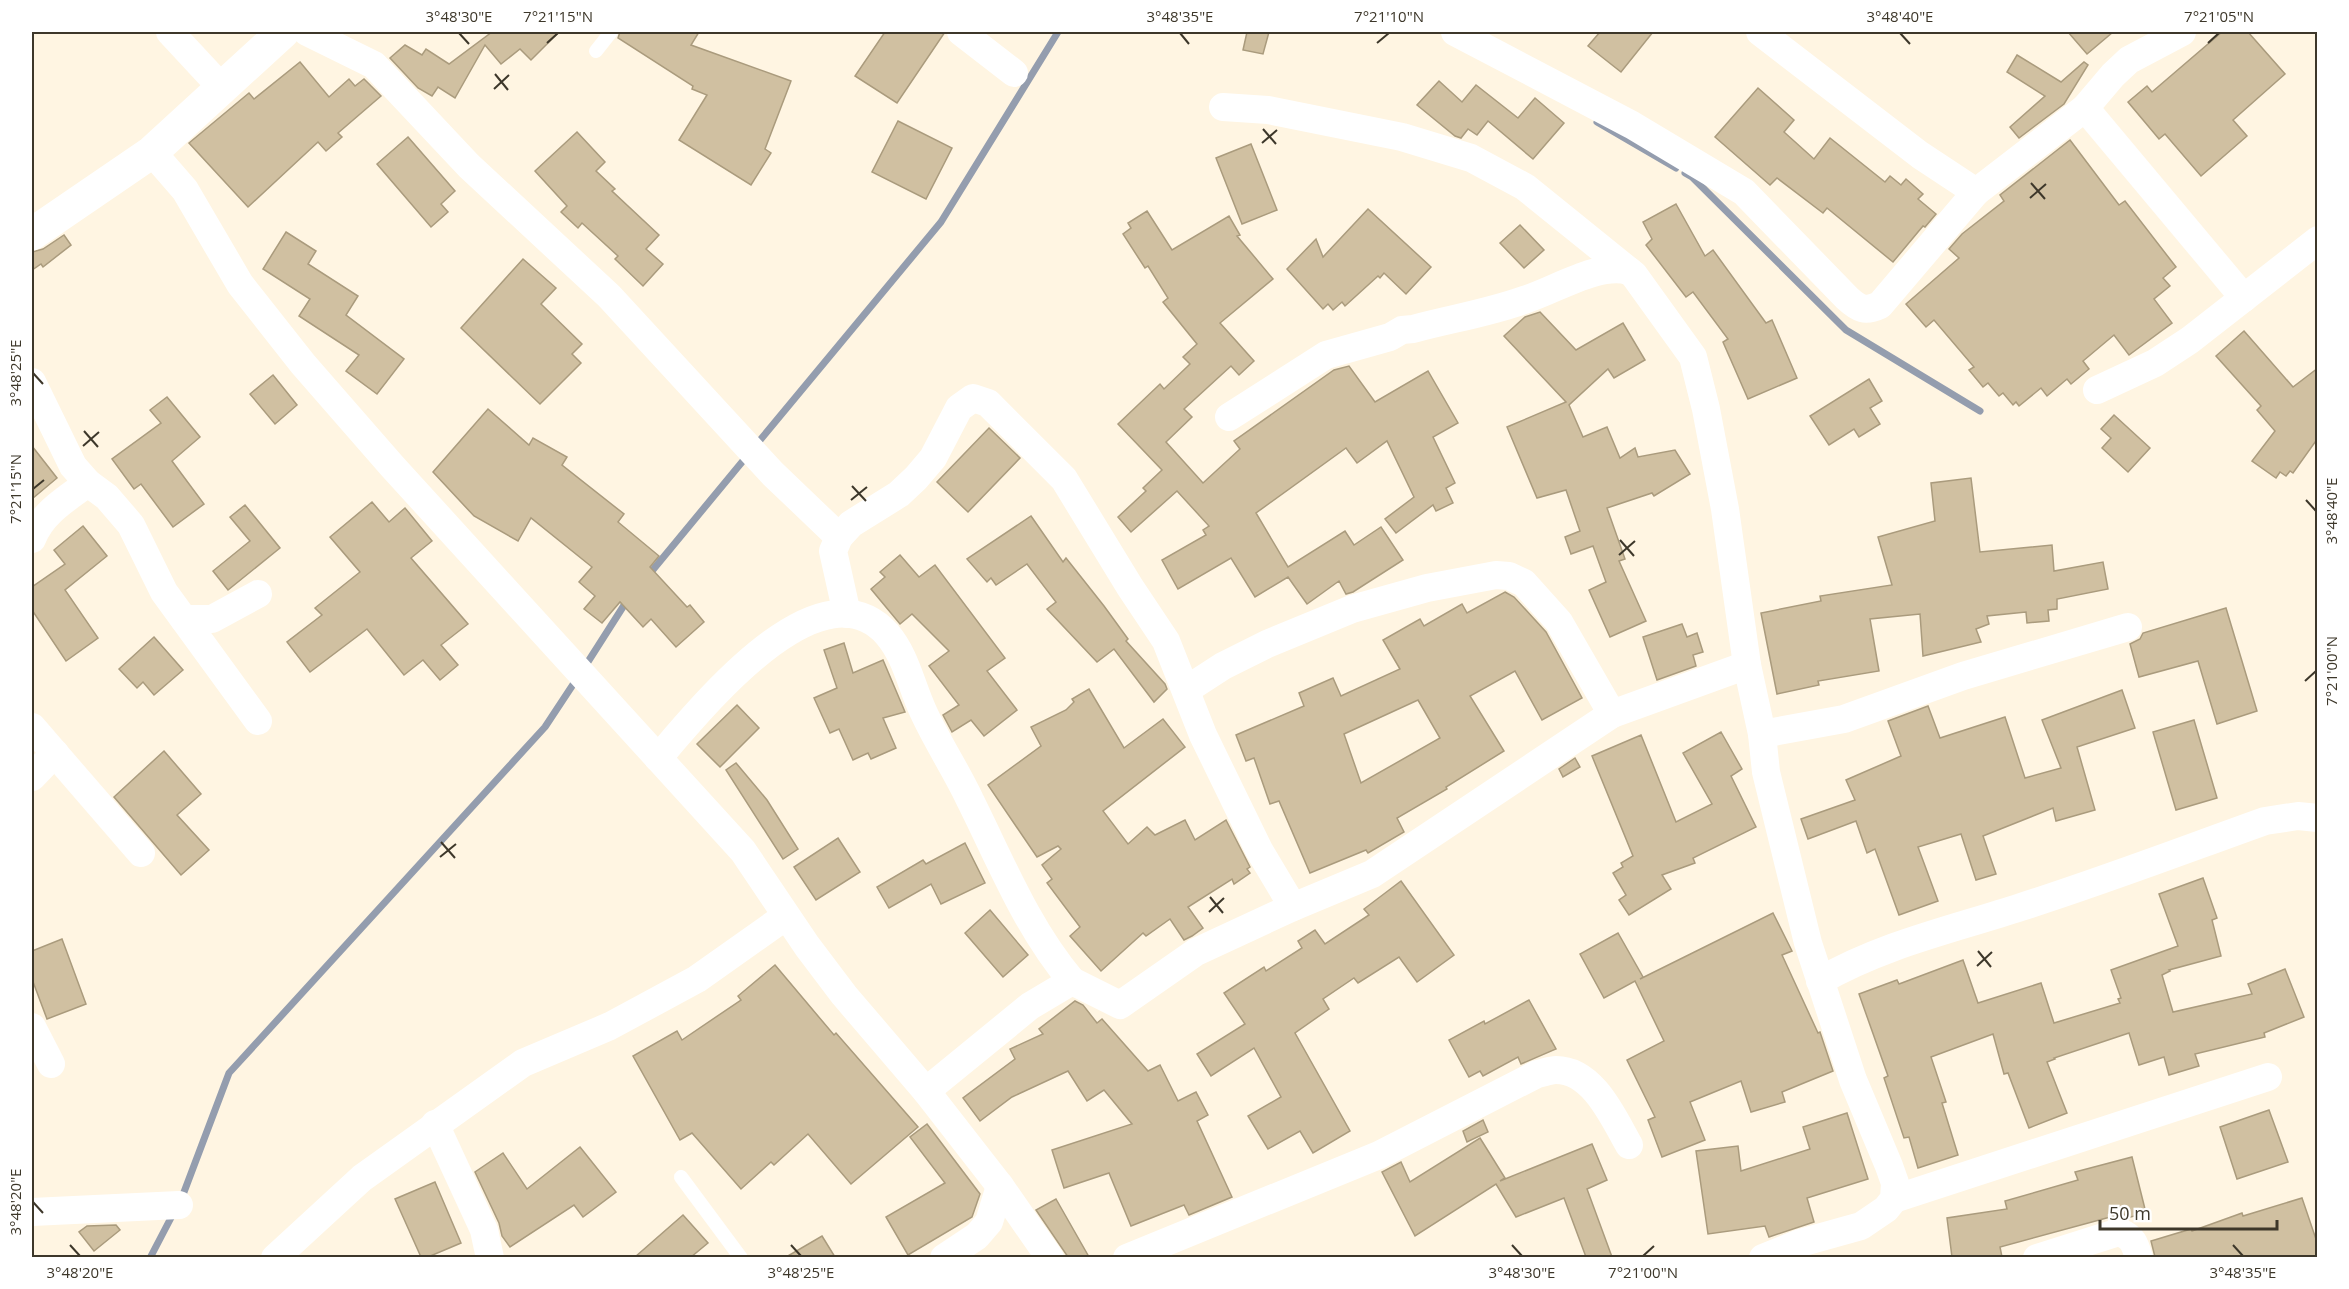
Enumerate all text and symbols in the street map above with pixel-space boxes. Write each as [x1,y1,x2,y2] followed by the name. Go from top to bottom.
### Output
[426,6,492,26] text: 3°48'30"E
[523,6,593,26] text: 7°21'15"N
[1147,6,1213,26] text: 3°48'35"E
[1354,6,1424,26] text: 7°21'10"N
[1867,6,1933,26] text: 3°48'40"E
[2184,6,2254,26] text: 7°21'05"N
[5,340,25,406] text: 3°48'25"E
[5,454,25,524] text: 7°21'15"N
[2321,478,2341,544] text: 3°48'40"E
[2321,636,2341,706] text: 7°21'00"N
[5,1169,25,1235] text: 3°48'20"E
[2100,1193,2277,1231] scale bar
[2109,1201,2151,1225] text: 50 m
[47,1262,113,1282] text: 3°48'20"E
[768,1262,834,1282] text: 3°48'25"E
[1489,1262,1555,1282] text: 3°48'30"E
[1608,1262,1678,1282] text: 7°21'00"N
[2210,1262,2276,1282] text: 3°48'35"E

